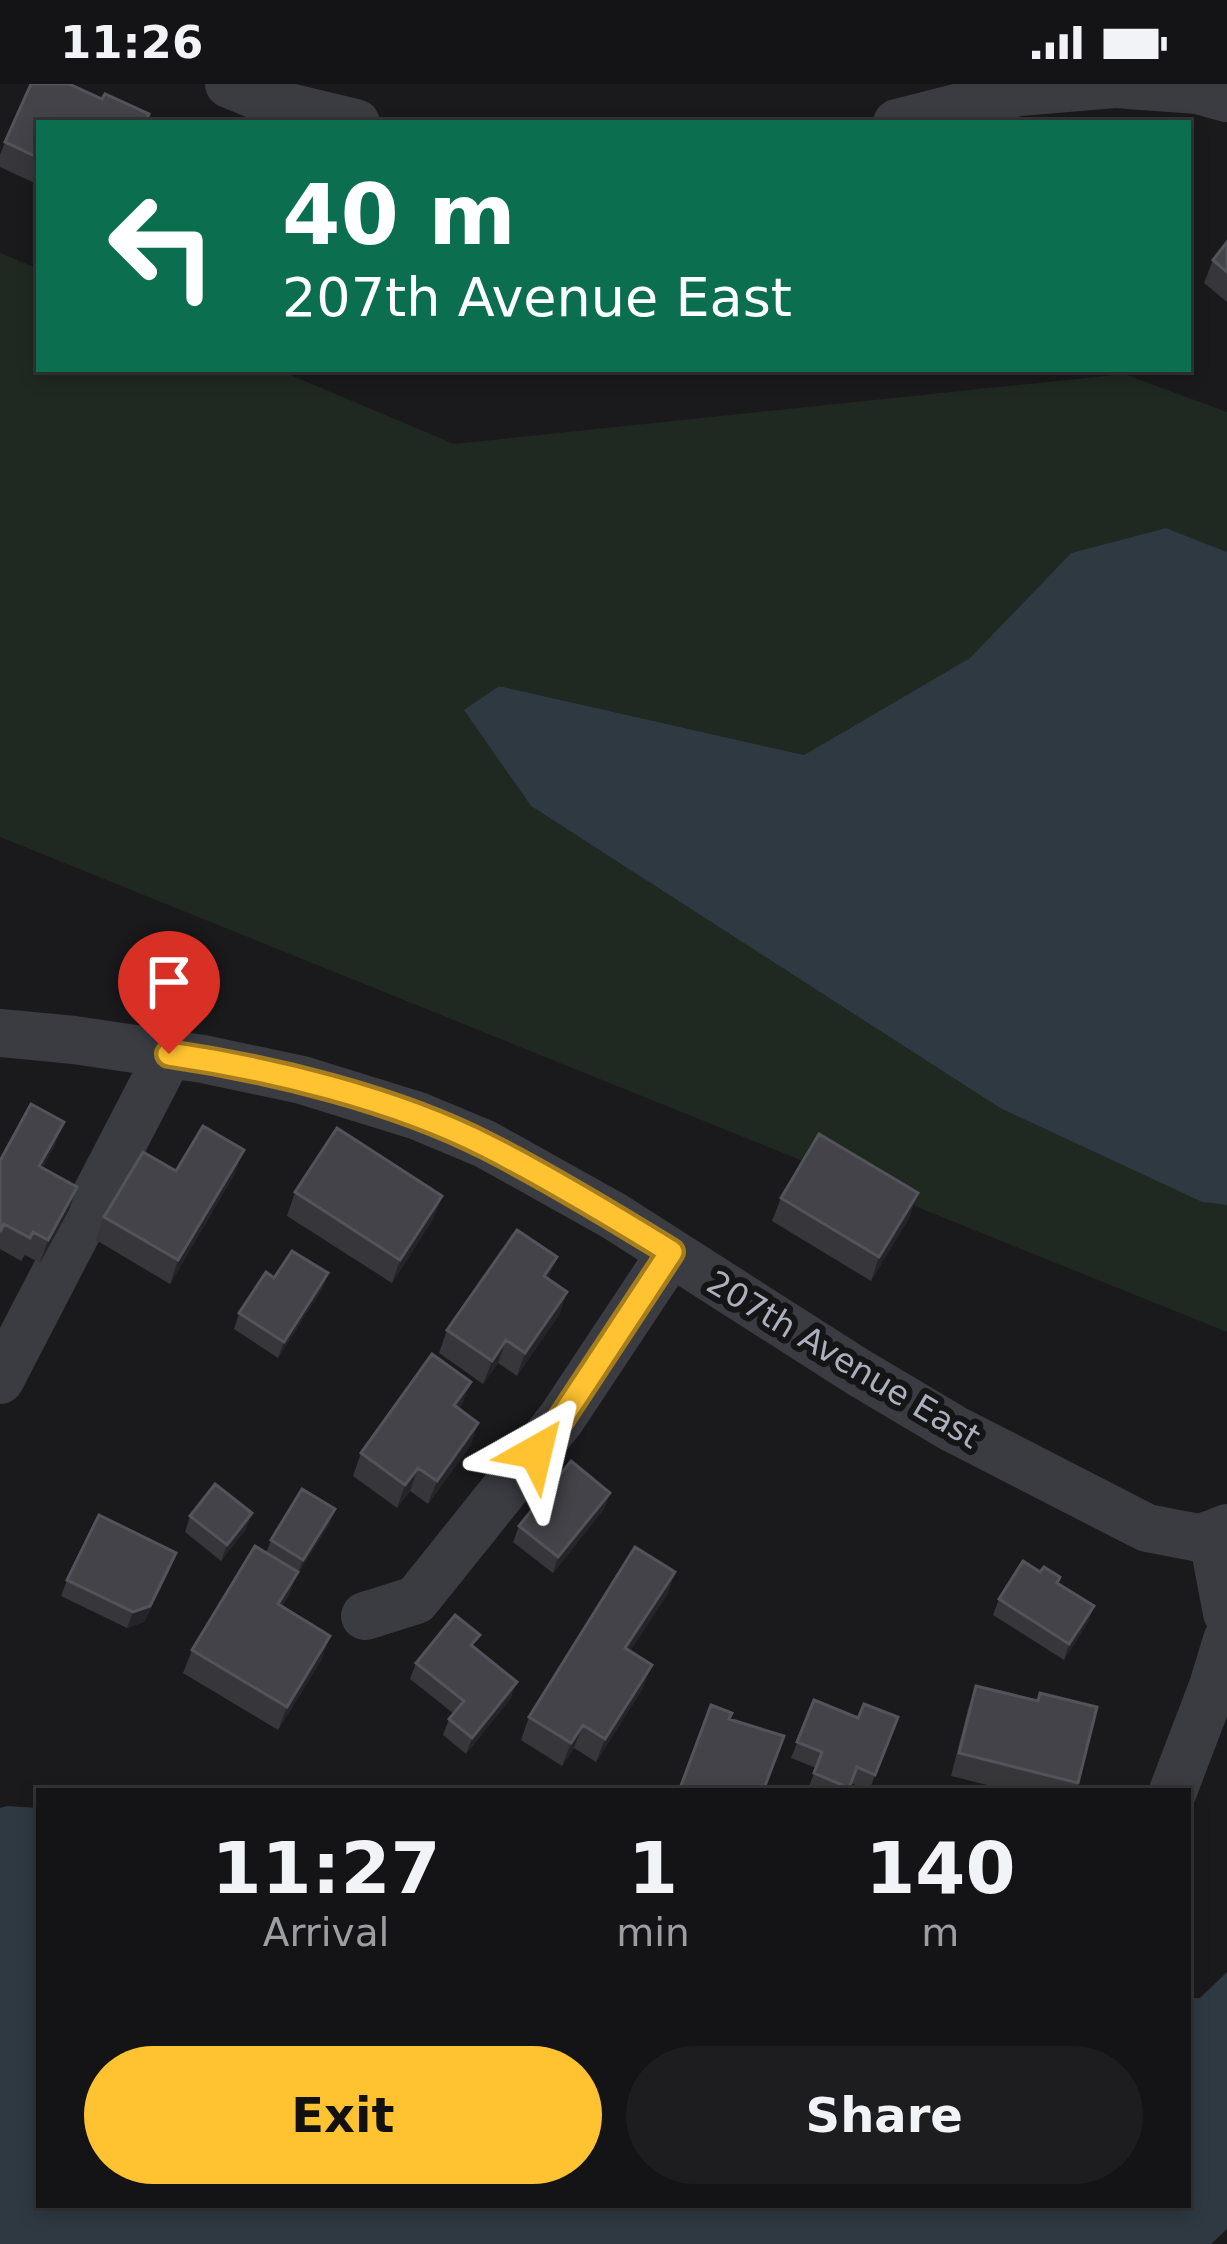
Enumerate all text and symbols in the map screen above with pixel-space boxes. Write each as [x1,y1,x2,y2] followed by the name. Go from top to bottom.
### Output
[60,16,203,69] text: 11:26
[282,166,516,264] text: 40 m
[84,168,240,324] icon: left
[282,266,792,329] text: 207th Avenue East
[118,931,220,1054] pin
[136,949,202,1015] icon: arrive
[700,1262,987,1456] street label: 207th Avenue East
[473,1389,599,1515] position arrow
[211,1826,441,1910] text: 11:27
[628,1826,678,1910] text: 1
[865,1826,1015,1910] text: 140
[263,1910,389,1955] text: Arrival
[616,1910,690,1955] text: min
[921,1910,959,1955] text: m
[84,2046,602,2184] button: Exit
[626,2046,1143,2184] button: Share

